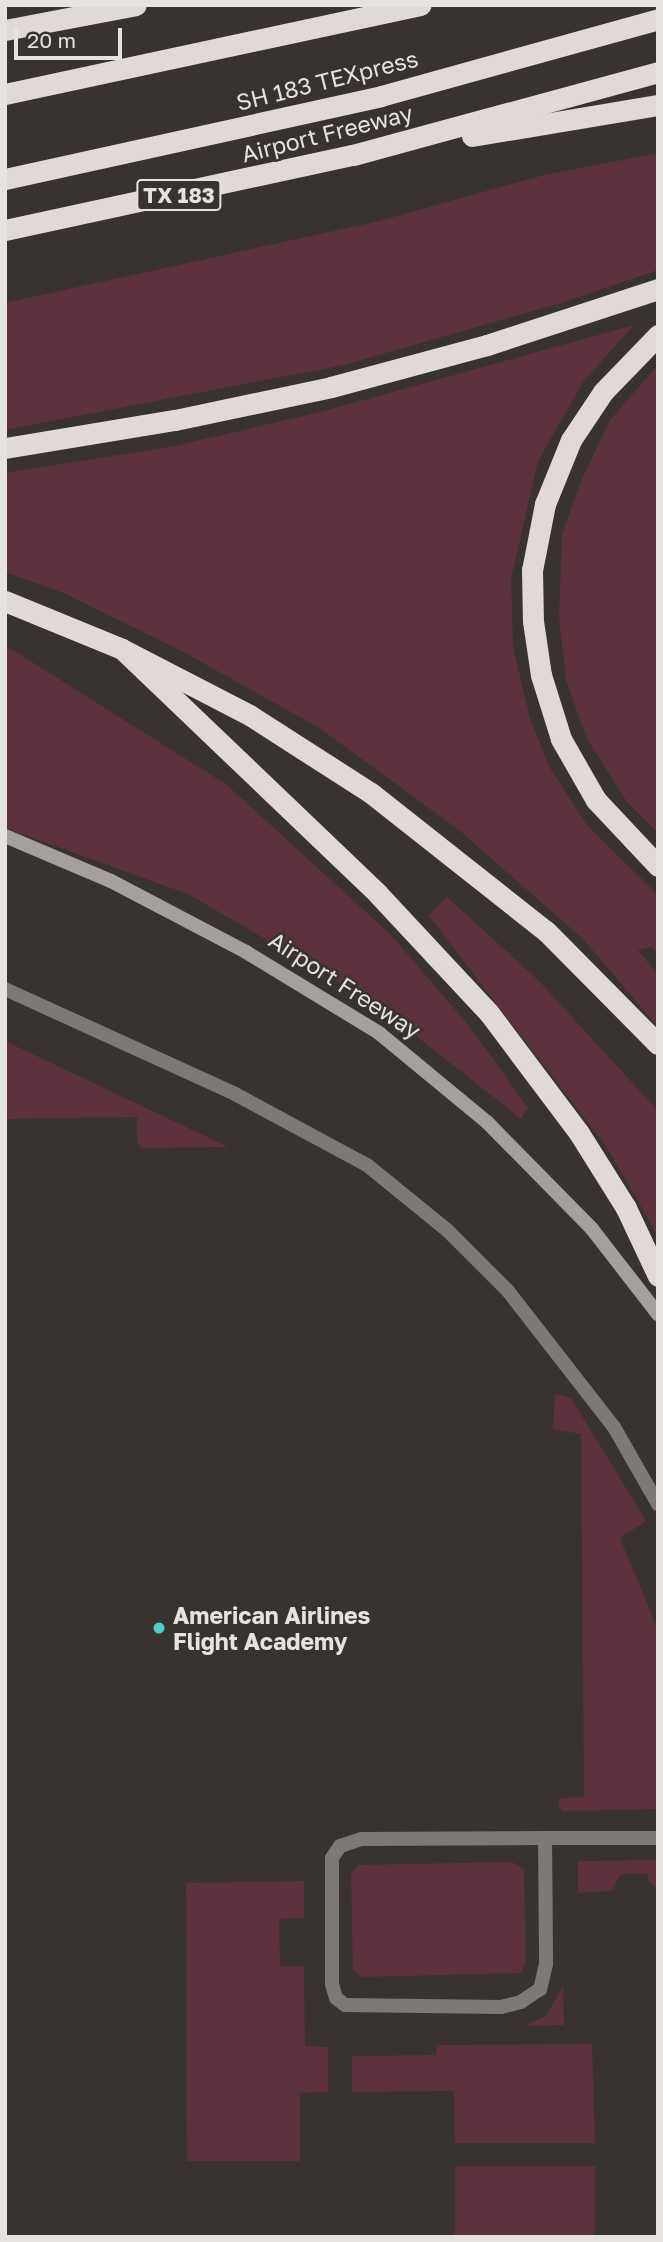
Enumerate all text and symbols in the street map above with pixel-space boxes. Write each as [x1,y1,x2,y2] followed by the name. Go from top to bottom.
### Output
[18,14,126,58] scale bar
[27,27,76,53] text: 20 m
[233,44,421,116] street label: SH 183 TEXpress
[239,98,415,168] street label: Airport Freeway
[135,178,223,212] road number: TX 183
[264,926,426,1044] street label: Airport Freeway
[173,1601,371,1655] place label: American Airlines Flight Academy
[151,1620,167,1636] marker: American Airlines Flight Academy

